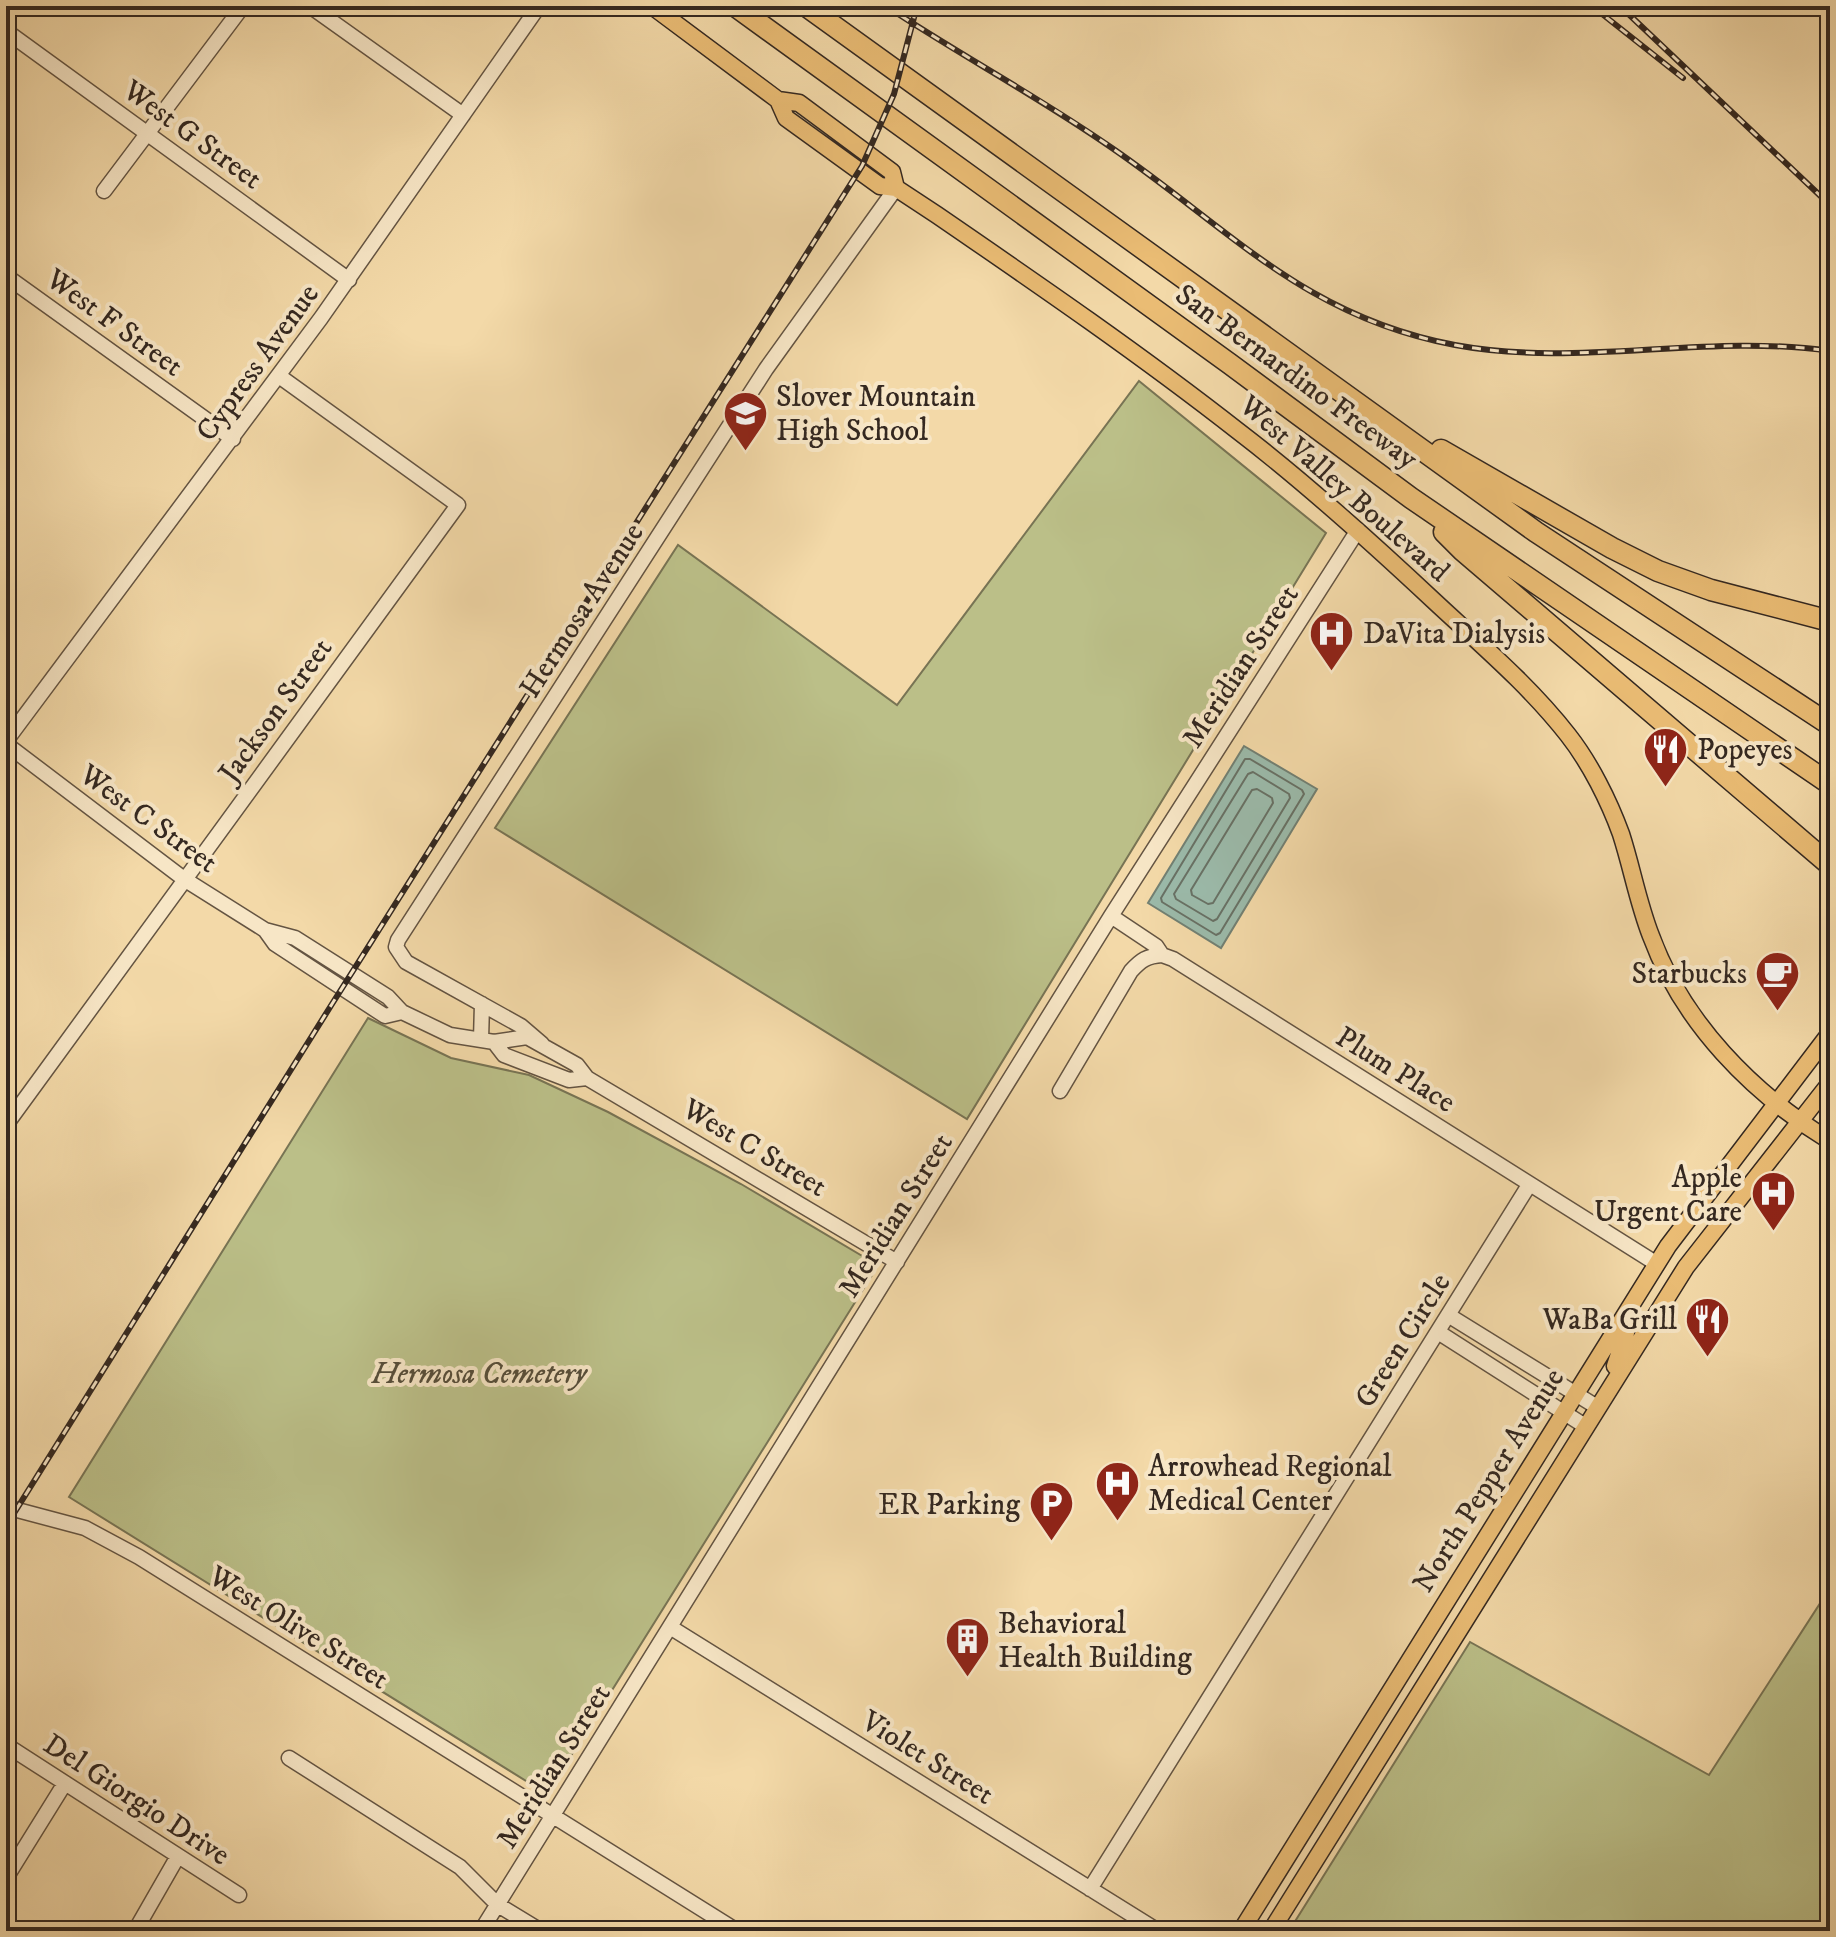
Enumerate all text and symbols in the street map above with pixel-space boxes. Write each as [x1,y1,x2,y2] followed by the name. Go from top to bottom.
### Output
[115,72,269,198] street label: West G Street
[38,261,190,385] street label: West F Street
[189,277,328,449] street label: Cypress Avenue
[1168,277,1425,478] street label: San Bernardino Freeway
[776,379,976,450] place label: Slover Mountain High School
[1230,387,1457,591] street label: West Valley Boulevard
[721,389,769,452] school or university icon: Slover Mountain High School
[512,516,653,705] street label: Hermosa Avenue
[1175,578,1308,755] street label: Meridian Street
[1308,609,1356,672] hospital icon: DaVita Dialysis
[1363,616,1545,653] place label: DaVita Dialysis
[210,631,341,793] street label: Jackson Street
[1642,725,1690,788] restaurant icon: Popeyes
[1697,732,1793,769] place label: Popeyes
[71,756,224,882] street label: West C Street
[1754,949,1802,1012] cafe icon: Starbucks
[1631,956,1747,993] place label: Starbucks
[1329,1019,1462,1121] street label: Plum Place
[674,1090,833,1206] street label: West C Street
[831,1127,961,1305] street label: Meridian Street
[1594,1160,1742,1231] place label: Apple Urgent Care
[1749,1170,1797,1233] hospital icon: Apple Urgent Care
[1347,1267,1459,1415] street label: Green Circle
[1684,1295,1732,1358] restaurant icon: WaBa Grill
[1542,1302,1677,1339] place label: WaBa Grill
[370,1356,589,1393] park label: Hermosa Cemetery
[1405,1362,1573,1600] street label: North Pepper Avenue
[1148,1449,1392,1520] place label: Arrowhead Regional Medical Center
[1093,1459,1141,1522] hospital icon: Arrowhead Regional Medical Center
[1027,1480,1075,1543] parking icon: ER Parking
[878,1487,1020,1524] place label: ER Parking
[201,1558,395,1698] street label: West Olive Street
[998,1606,1192,1677] place label: Behavioral Health Building
[943,1616,991,1679] building icon: Behavioral Health Building
[489,1678,619,1856] street label: Meridian Street
[853,1702,1000,1814] street label: Violet Street
[36,1726,236,1874] street label: Del Giorgio Drive

